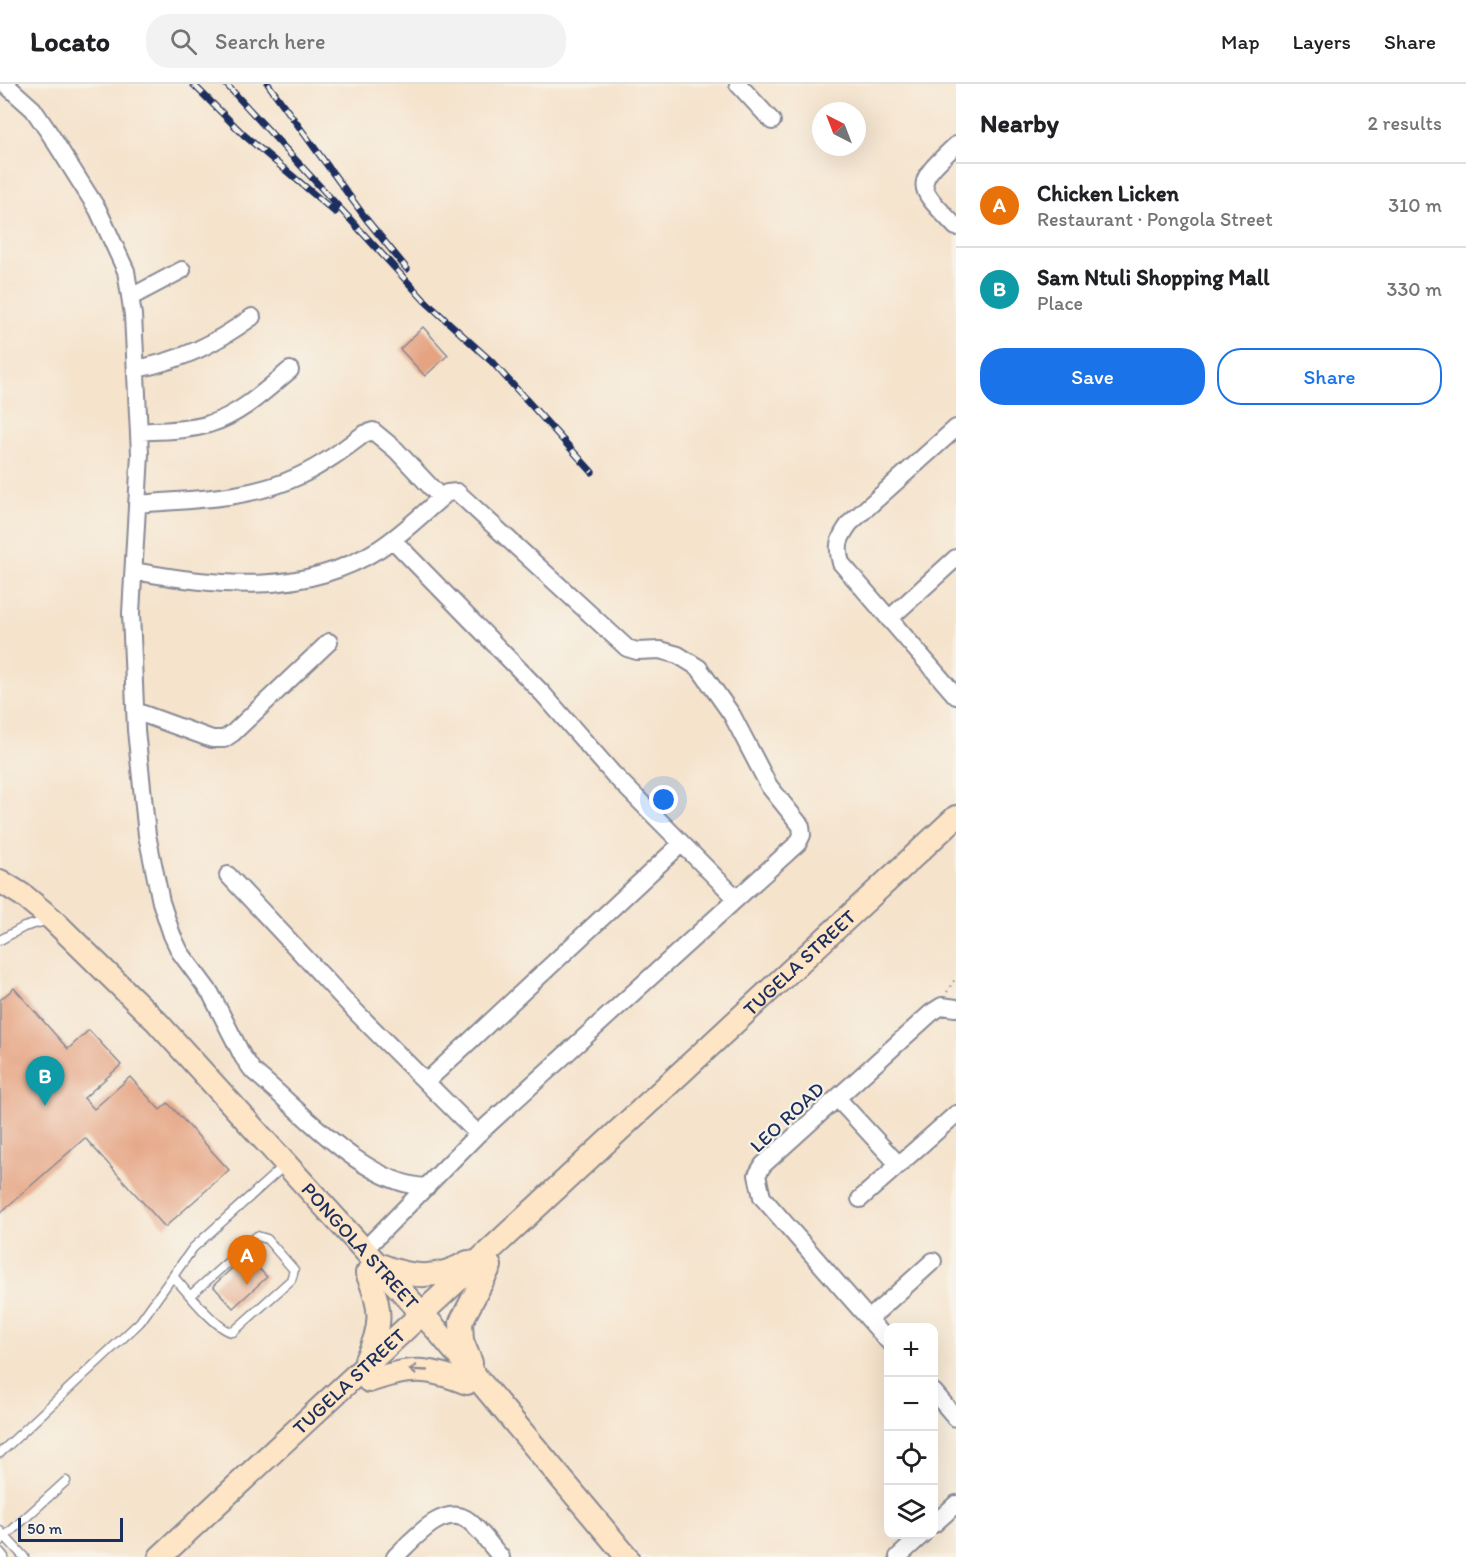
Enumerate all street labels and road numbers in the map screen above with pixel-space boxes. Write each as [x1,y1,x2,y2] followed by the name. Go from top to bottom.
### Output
[738,904,861,1021] street label: TUGELA STREET
[745,1077,829,1157] street label: LEO ROAD
[297,1177,424,1314] street label: PONGOLA STREET
[288,1323,410,1440] street label: TUGELA STREET

